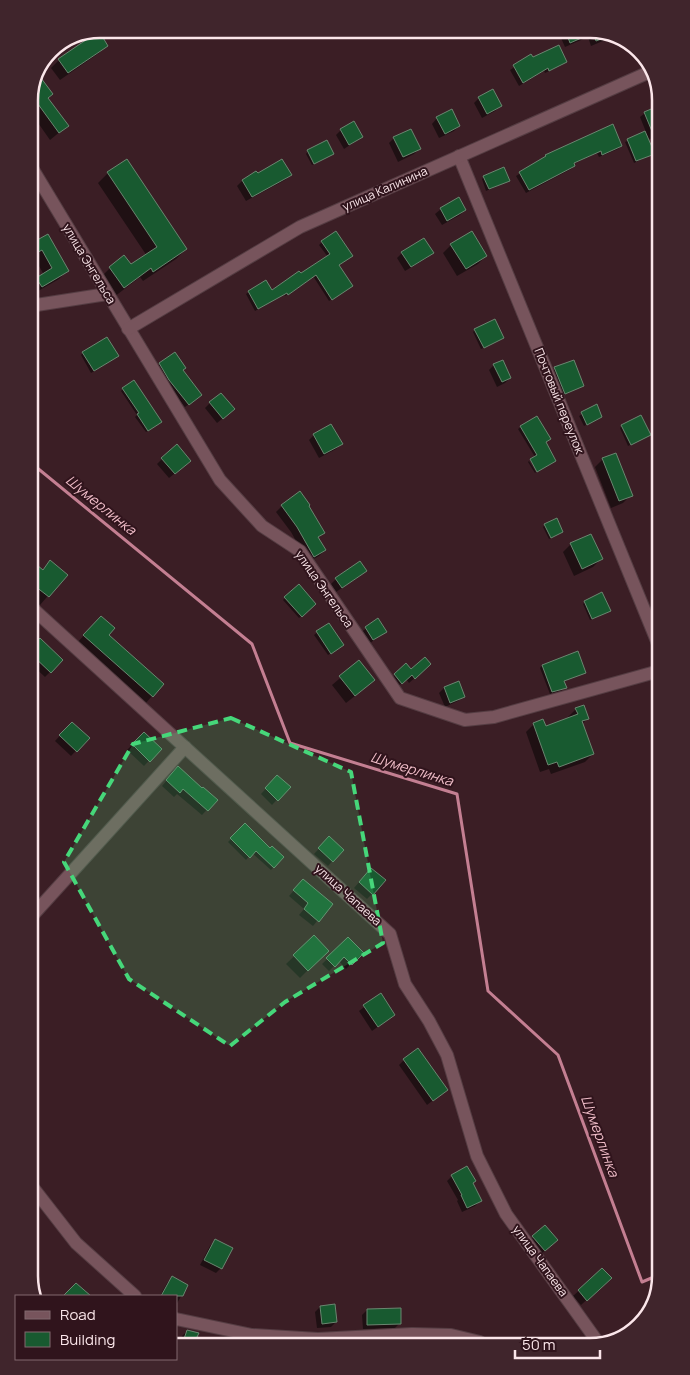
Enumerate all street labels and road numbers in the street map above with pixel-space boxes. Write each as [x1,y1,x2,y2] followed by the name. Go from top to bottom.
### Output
[340,162,430,215] street label: улица Калинина
[59,220,120,307] street label: улица Энгельса
[530,345,589,457] street label: Почтовый переулок
[291,547,357,631] street label: улица Энгельса
[311,860,385,929] street label: улица Чапаева
[509,1222,572,1300] street label: улица Чапаева

